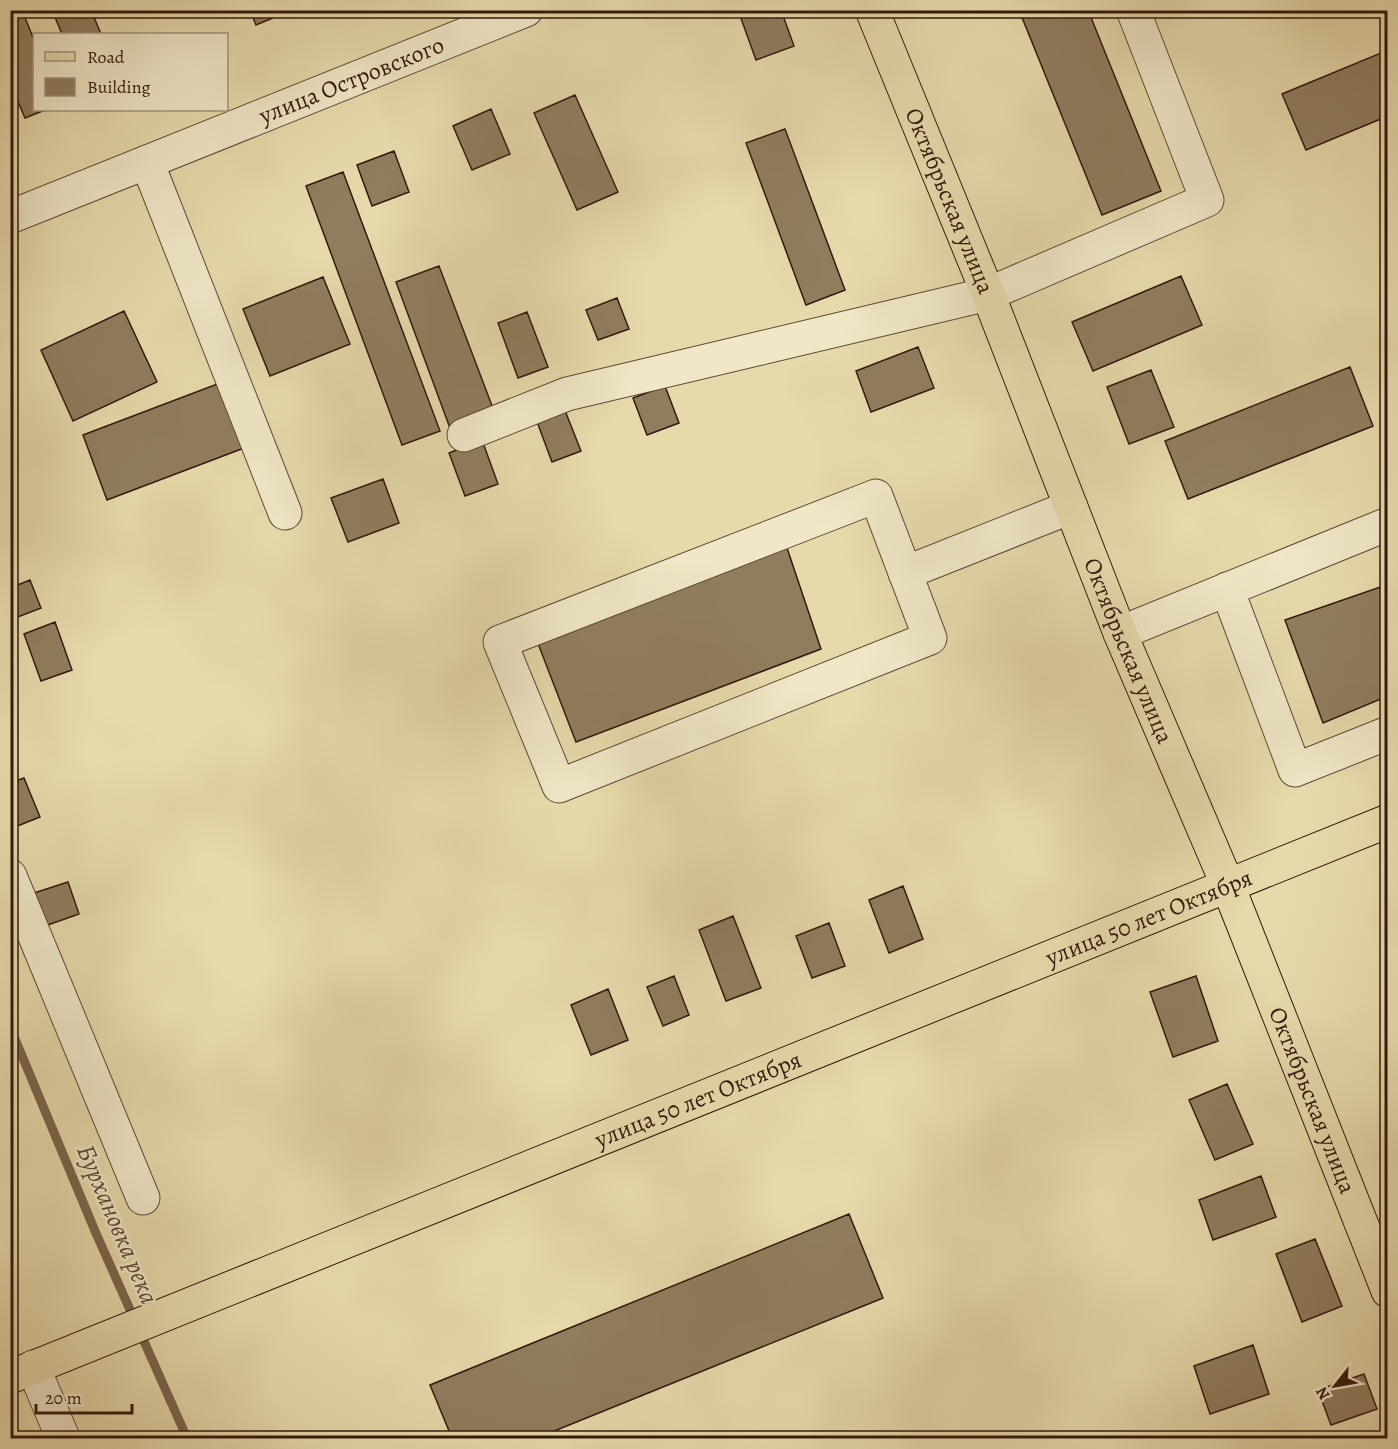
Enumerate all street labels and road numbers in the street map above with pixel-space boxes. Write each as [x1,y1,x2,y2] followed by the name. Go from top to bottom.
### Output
[253,29,449,132] street label: улица Островского
[898,103,1002,299] street label: Октябрьская улица
[1076,553,1181,748] street label: Октябрьская улица
[1040,862,1257,974] street label: улица 50 лет Октября
[1261,1002,1364,1198] street label: Октябрьская улица
[589,1043,806,1156] street label: улица 50 лет Октября

